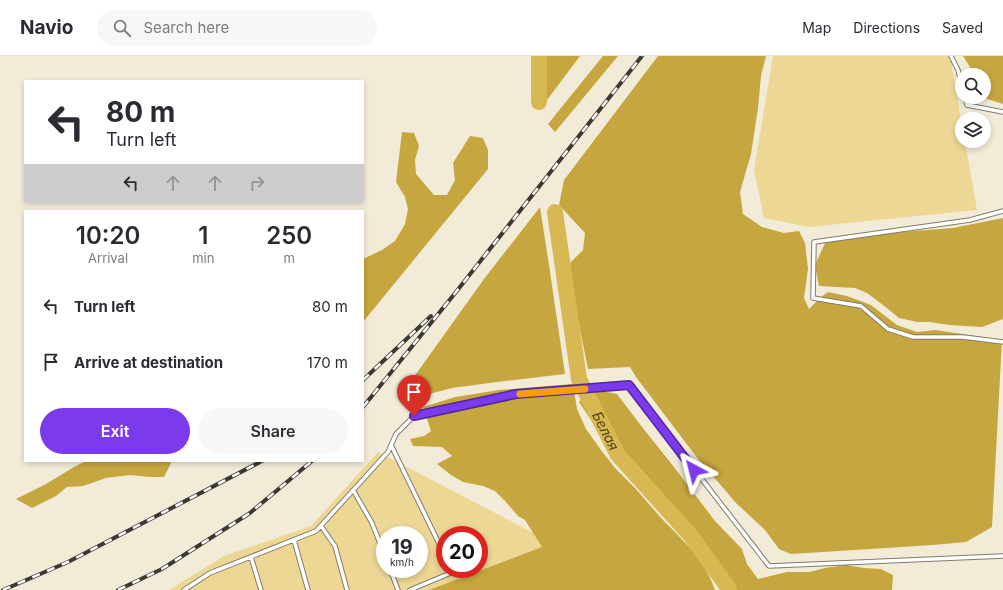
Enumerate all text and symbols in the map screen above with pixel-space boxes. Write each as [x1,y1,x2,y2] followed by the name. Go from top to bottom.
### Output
[97,10,377,46] search box
[20,16,73,39] text: Navio
[111,17,133,39] icon: search
[143,18,229,37] text: Search here
[802,19,831,36] text: Map
[853,19,920,36] text: Directions
[942,19,983,36] text: Saved
[955,68,991,148] map controls
[955,68,991,104] button: search
[106,95,175,129] text: 80 m
[40,96,92,148] icon: left
[955,112,991,148] button: layers
[106,129,176,150] text: Turn left
[120,172,142,194] icon: left
[162,172,184,194] icon: ahead
[204,172,226,194] icon: ahead
[246,172,268,194] icon: right
[76,221,140,250] text: 10:20
[198,221,208,250] text: 1
[266,221,312,250] text: 250
[88,250,128,266] text: Arrival
[192,250,214,266] text: min
[283,250,295,266] text: m
[40,295,62,317] icon: left
[74,297,135,316] text: Turn left
[312,297,348,316] text: 80 m
[40,351,62,373] icon: arrive
[74,353,223,372] text: Arrive at destination
[307,353,348,372] text: 170 m
[397,375,431,416] pin
[403,381,425,403] icon: arrive
[40,408,190,454] button: Exit
[198,408,348,454] button: Share
[589,408,623,453] water label: Белая
[673,449,715,491] position arrow
[436,526,488,578] speed limit sign: 20
[391,535,413,559] text: 19
[390,556,414,568] text: km/h

